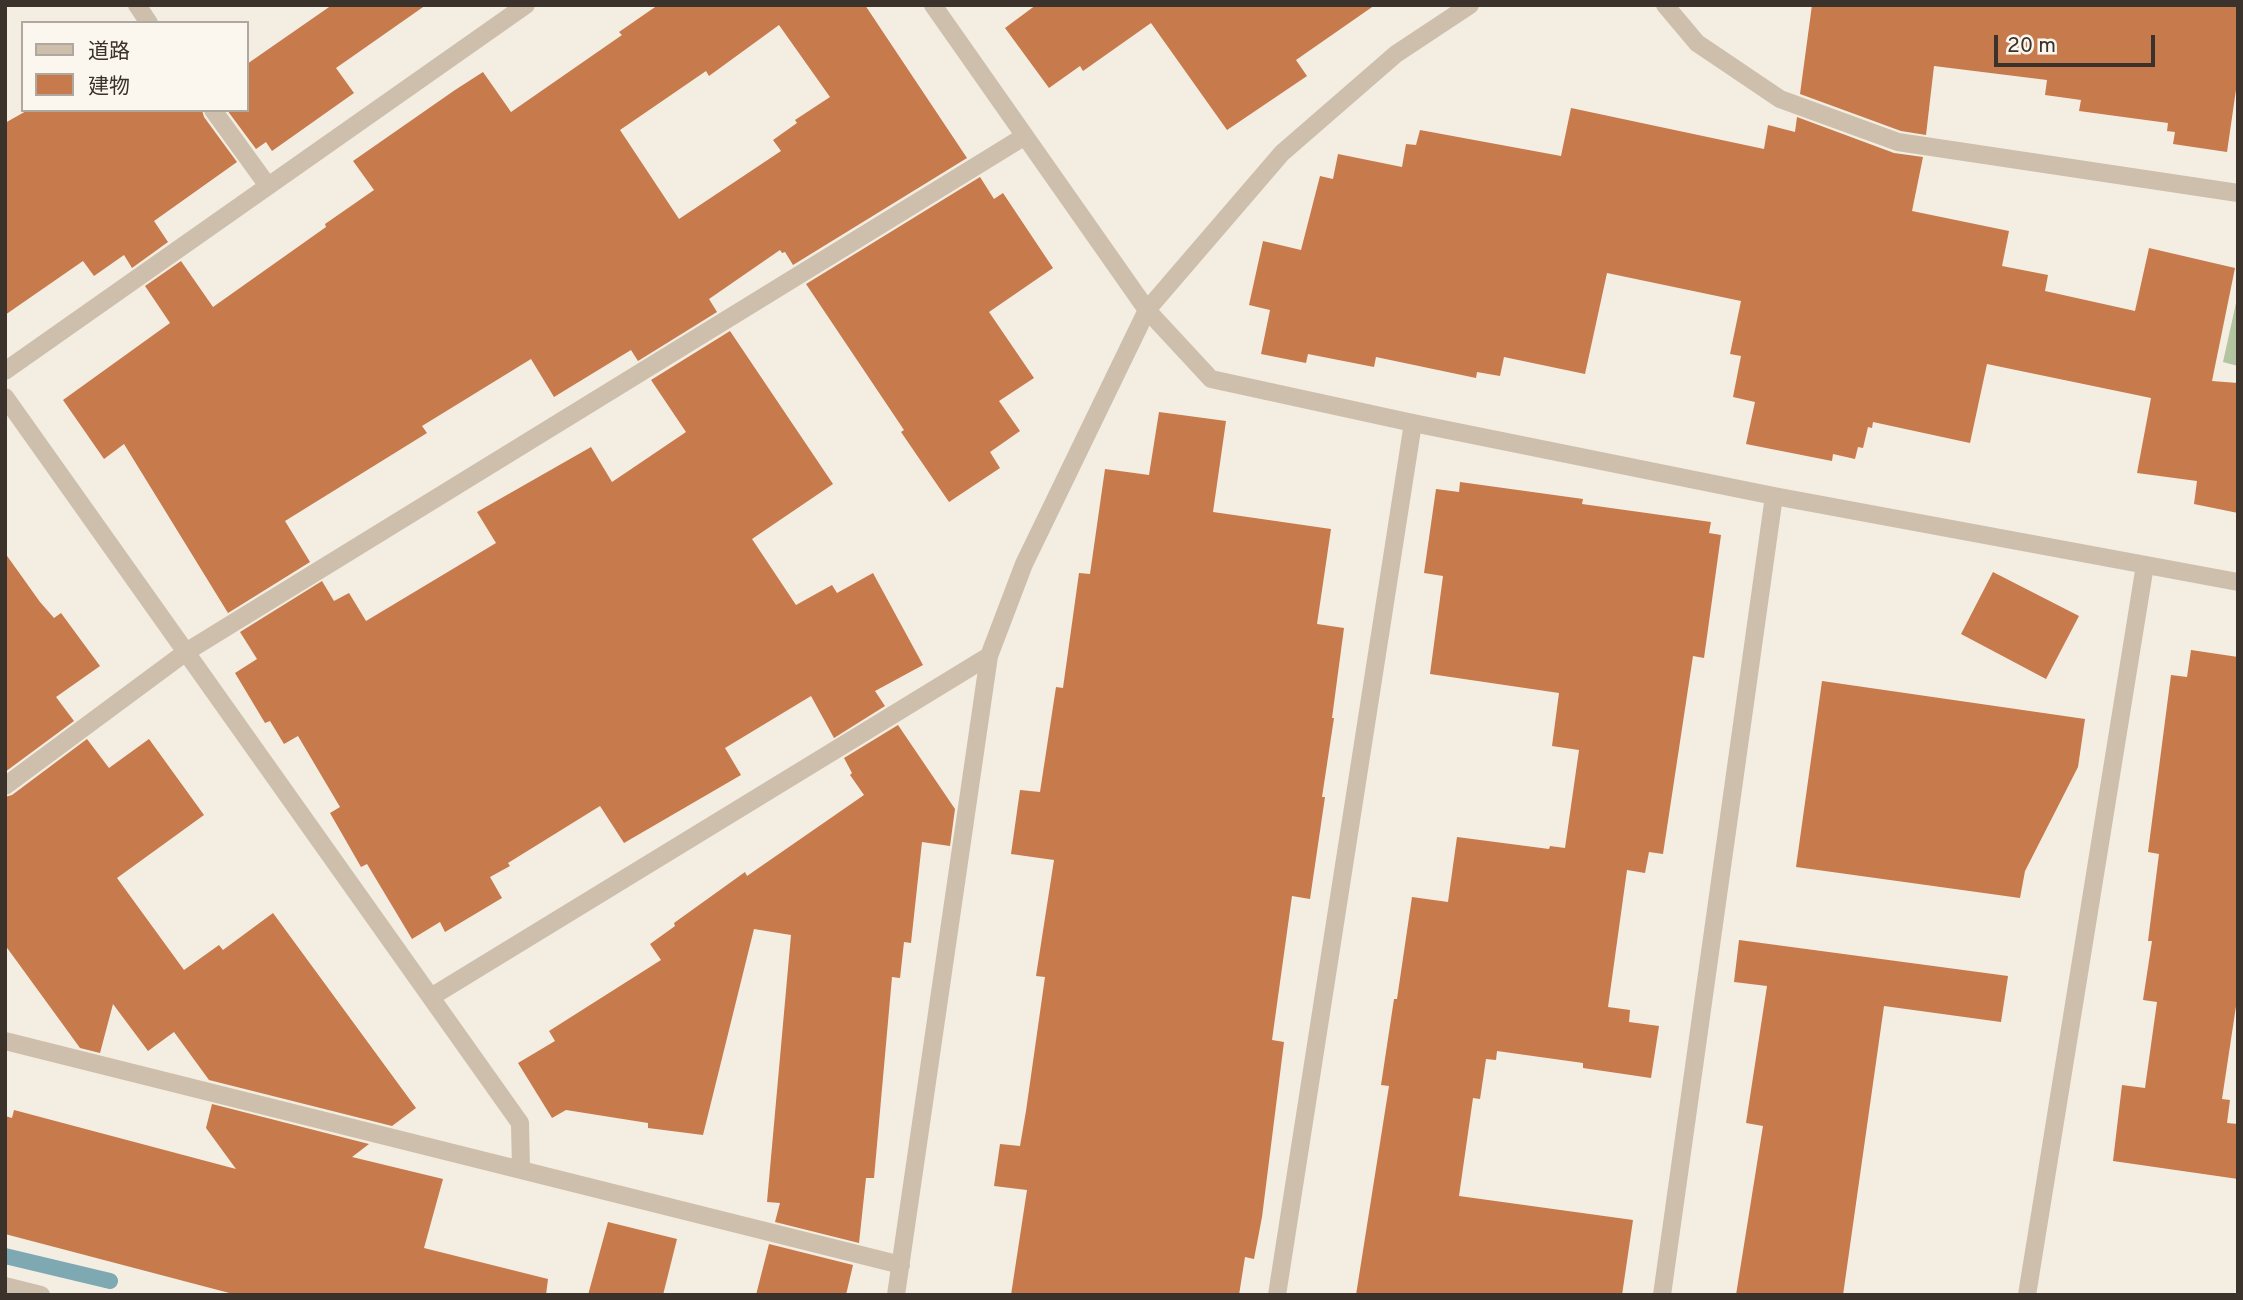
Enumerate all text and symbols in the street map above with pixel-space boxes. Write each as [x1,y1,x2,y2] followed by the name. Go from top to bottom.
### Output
[21,21,248,112] legend
[1998,21,2159,65] scale bar
[2007,33,2056,60] text: 20 m
[88,39,130,66] text: 道路
[88,74,130,101] text: 建物

